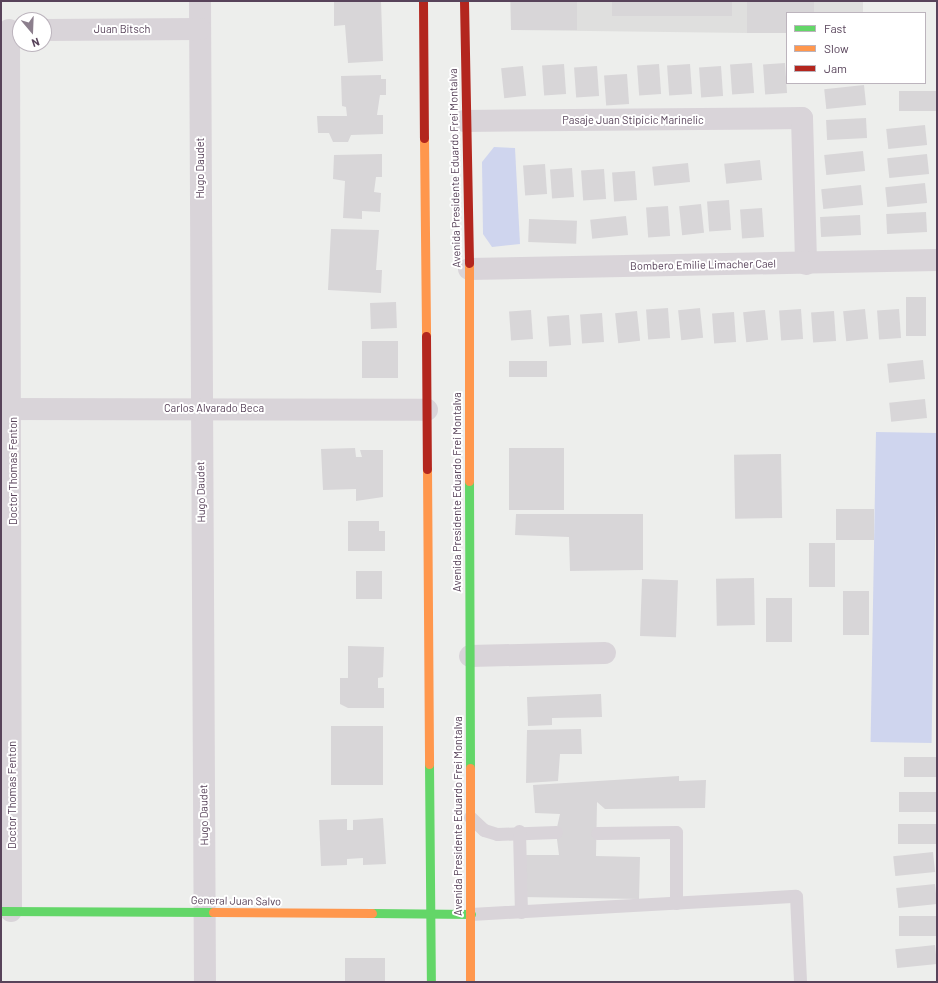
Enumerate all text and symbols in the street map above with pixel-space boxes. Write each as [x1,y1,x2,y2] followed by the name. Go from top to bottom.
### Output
[12,12,52,52] north arrow
[786,12,926,84] legend
[824,21,847,35] text: Fast
[94,22,150,36] street label: Juan Bitsch
[30,36,41,50] text: N
[824,41,849,55] text: Slow
[824,61,847,75] text: Jam
[447,68,463,268] street label: Avenida Presidente Eduardo Frei Montalva
[562,113,704,127] street label: Pasaje Juan Stipicic Marinelic
[193,137,207,199] street label: Hugo Daudet
[630,257,776,273] street label: Bombero Emilie Limacher Cael
[450,392,464,592] street label: Avenida Presidente Eduardo Frei Montalva
[164,401,264,415] street label: Carlos Alvarado Beca
[6,417,20,525] street label: Doctor Thomas Fenton
[194,461,208,523] street label: Hugo Daudet
[451,716,465,916] street label: Avenida Presidente Eduardo Frei Montalva
[5,741,19,849] street label: Doctor Thomas Fenton
[197,784,211,846] street label: Hugo Daudet
[191,894,281,908] street label: General Juan Salvo

